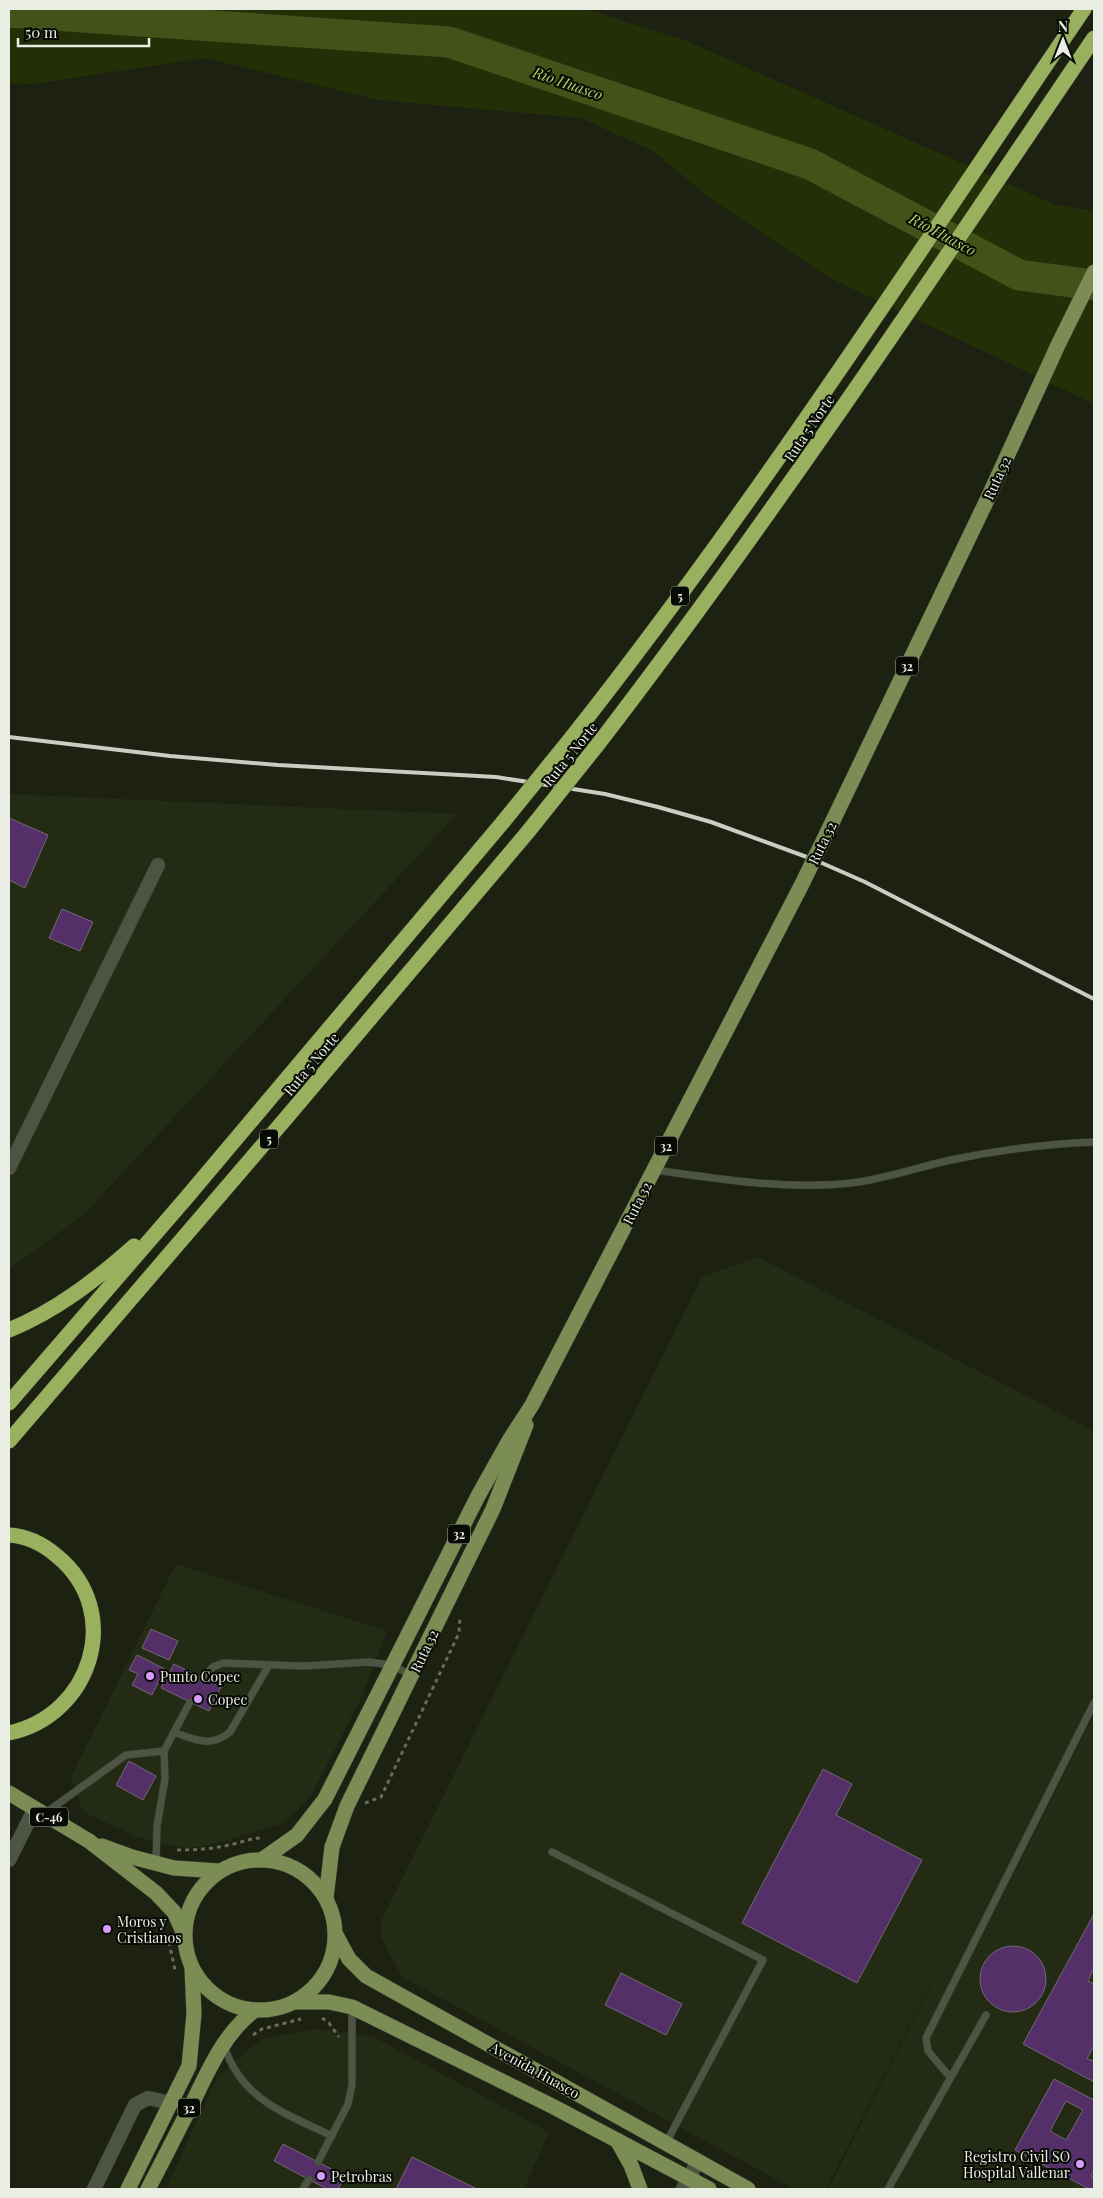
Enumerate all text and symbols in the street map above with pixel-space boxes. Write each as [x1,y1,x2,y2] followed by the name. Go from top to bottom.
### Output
[18,15,149,47] scale bar
[1038,15,1088,65] north arrow
[1058,17,1068,36] text: N
[25,22,58,42] text: 50 m
[529,61,606,104] water label: Río Huasco
[905,208,980,260] water label: Río Huasco
[780,391,838,465] street label: Ruta 5 Norte
[979,453,1015,503] street label: Ruta 32
[671,586,689,606] road number: 5
[896,656,918,676] road number: 32
[538,718,602,790] street label: Ruta 5 Norte
[803,818,841,868] street label: Ruta 32
[279,1028,343,1100] street label: Ruta 5 Norte
[260,1130,278,1148] road number: 5
[655,1136,677,1156] road number: 32
[618,1178,656,1228] street label: Ruta 32
[448,1525,470,1544] road number: 32
[405,1626,443,1676] street label: Ruta 32
[160,1667,240,1686] place label: Punto Copec
[144,1670,156,1682] marker: Punto Copec
[208,1690,248,1709] place label: Copec
[192,1693,204,1705] marker: Copec
[30,1808,68,1826] road number: C-46
[117,1912,182,1947] place label: Moros y Cristianos
[101,1923,113,1935] marker: Moros y Cristianos
[486,2037,584,2103] street label: Avenida Huasco
[178,2098,200,2118] road number: 32
[963,2147,1071,2182] place label: Registro Civil SO Hospital Vallenar
[1074,2158,1086,2170] marker: Registro Civil SO Hospital Vallenar
[331,2167,392,2186] place label: Petrobras
[315,2170,327,2182] marker: Petrobras

